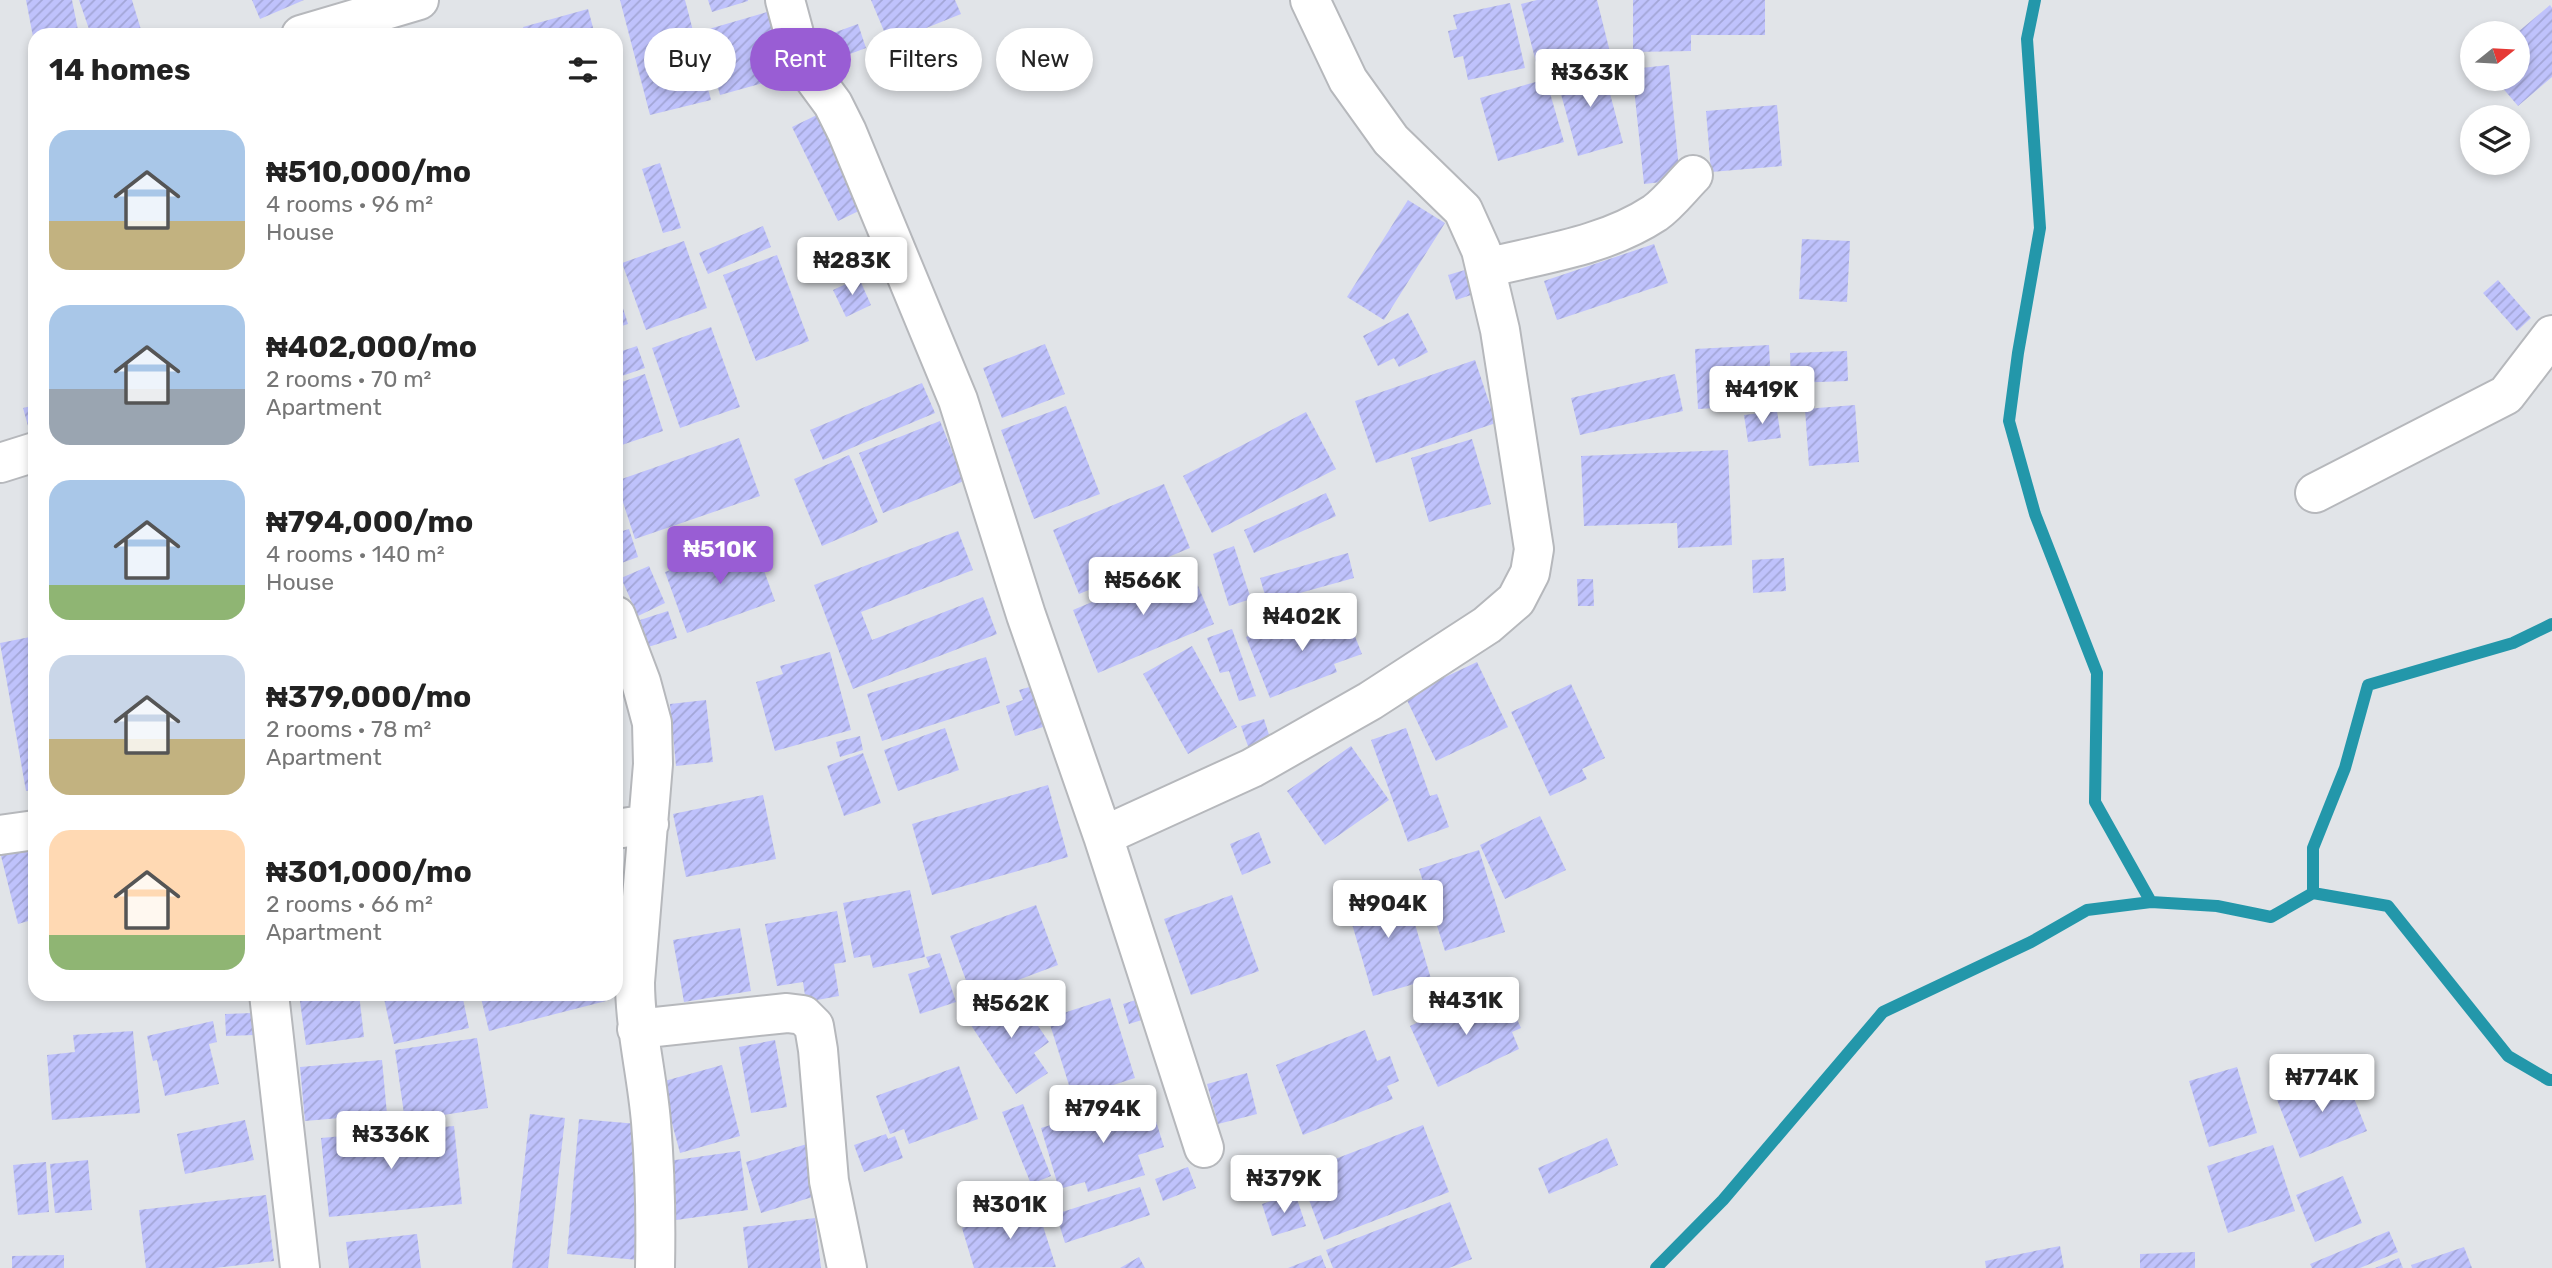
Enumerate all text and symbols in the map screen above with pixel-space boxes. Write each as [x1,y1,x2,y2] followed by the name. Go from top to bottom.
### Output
[2460,21,2530,91] north arrow
[2460,21,2530,175] map controls
[644,28,736,91] chip: Buy
[750,28,851,91] chip: Rent
[865,28,982,91] chip: Filters
[996,28,1093,91] chip: New
[1541,50,1639,109] pin: ₦363K
[564,51,602,89] icon: filters
[49,52,191,88] text: 14 homes
[1551,58,1629,86] text: ₦363K
[2460,105,2530,175] button: layers
[266,154,471,190] text: ₦510,000/mo
[105,158,189,242] icon: home
[266,190,433,218] text: 4 rooms · 96 m²
[266,218,334,246] text: House
[803,238,901,297] pin: ₦283K
[813,246,891,274] text: ₦283K
[266,329,477,365] text: ₦402,000/mo
[105,333,189,417] icon: home
[266,365,431,393] text: 2 rooms · 70 m²
[1713,366,1811,426] pin: ₦419K
[1725,375,1799,403] text: ₦419K
[266,393,382,421] text: Apartment
[266,504,473,540] text: ₦794,000/mo
[105,508,189,592] icon: home
[671,526,769,586] pin: ₦510K
[683,535,757,563] text: ₦510K
[266,540,445,568] text: 4 rooms · 140 m²
[1094,558,1192,617] pin: ₦566K
[1105,566,1181,594] text: ₦566K
[266,568,334,596] text: House
[1253,594,1351,653] pin: ₦402K
[1263,602,1341,630] text: ₦402K
[266,679,471,715] text: ₦379,000/mo
[105,683,189,767] icon: home
[266,715,431,743] text: 2 rooms · 78 m²
[266,743,382,771] text: Apartment
[266,854,472,890] text: ₦301,000/mo
[105,858,189,942] icon: home
[1339,880,1437,940] pin: ₦904K
[1349,889,1427,917] text: ₦904K
[266,890,433,918] text: 2 rooms · 66 m²
[266,918,382,946] text: Apartment
[1417,978,1515,1037] pin: ₦431K
[962,981,1060,1040] pin: ₦562K
[1429,986,1503,1014] text: ₦431K
[973,989,1049,1017] text: ₦562K
[2273,1054,2371,1114] pin: ₦774K
[2285,1063,2359,1091] text: ₦774K
[1054,1086,1152,1145] pin: ₦794K
[1065,1094,1141,1122] text: ₦794K
[342,1112,440,1171] pin: ₦336K
[352,1120,430,1148] text: ₦336K
[1235,1156,1333,1215] pin: ₦379K
[1247,1164,1321,1192] text: ₦379K
[961,1182,1059,1241] pin: ₦301K
[973,1190,1047,1218] text: ₦301K

